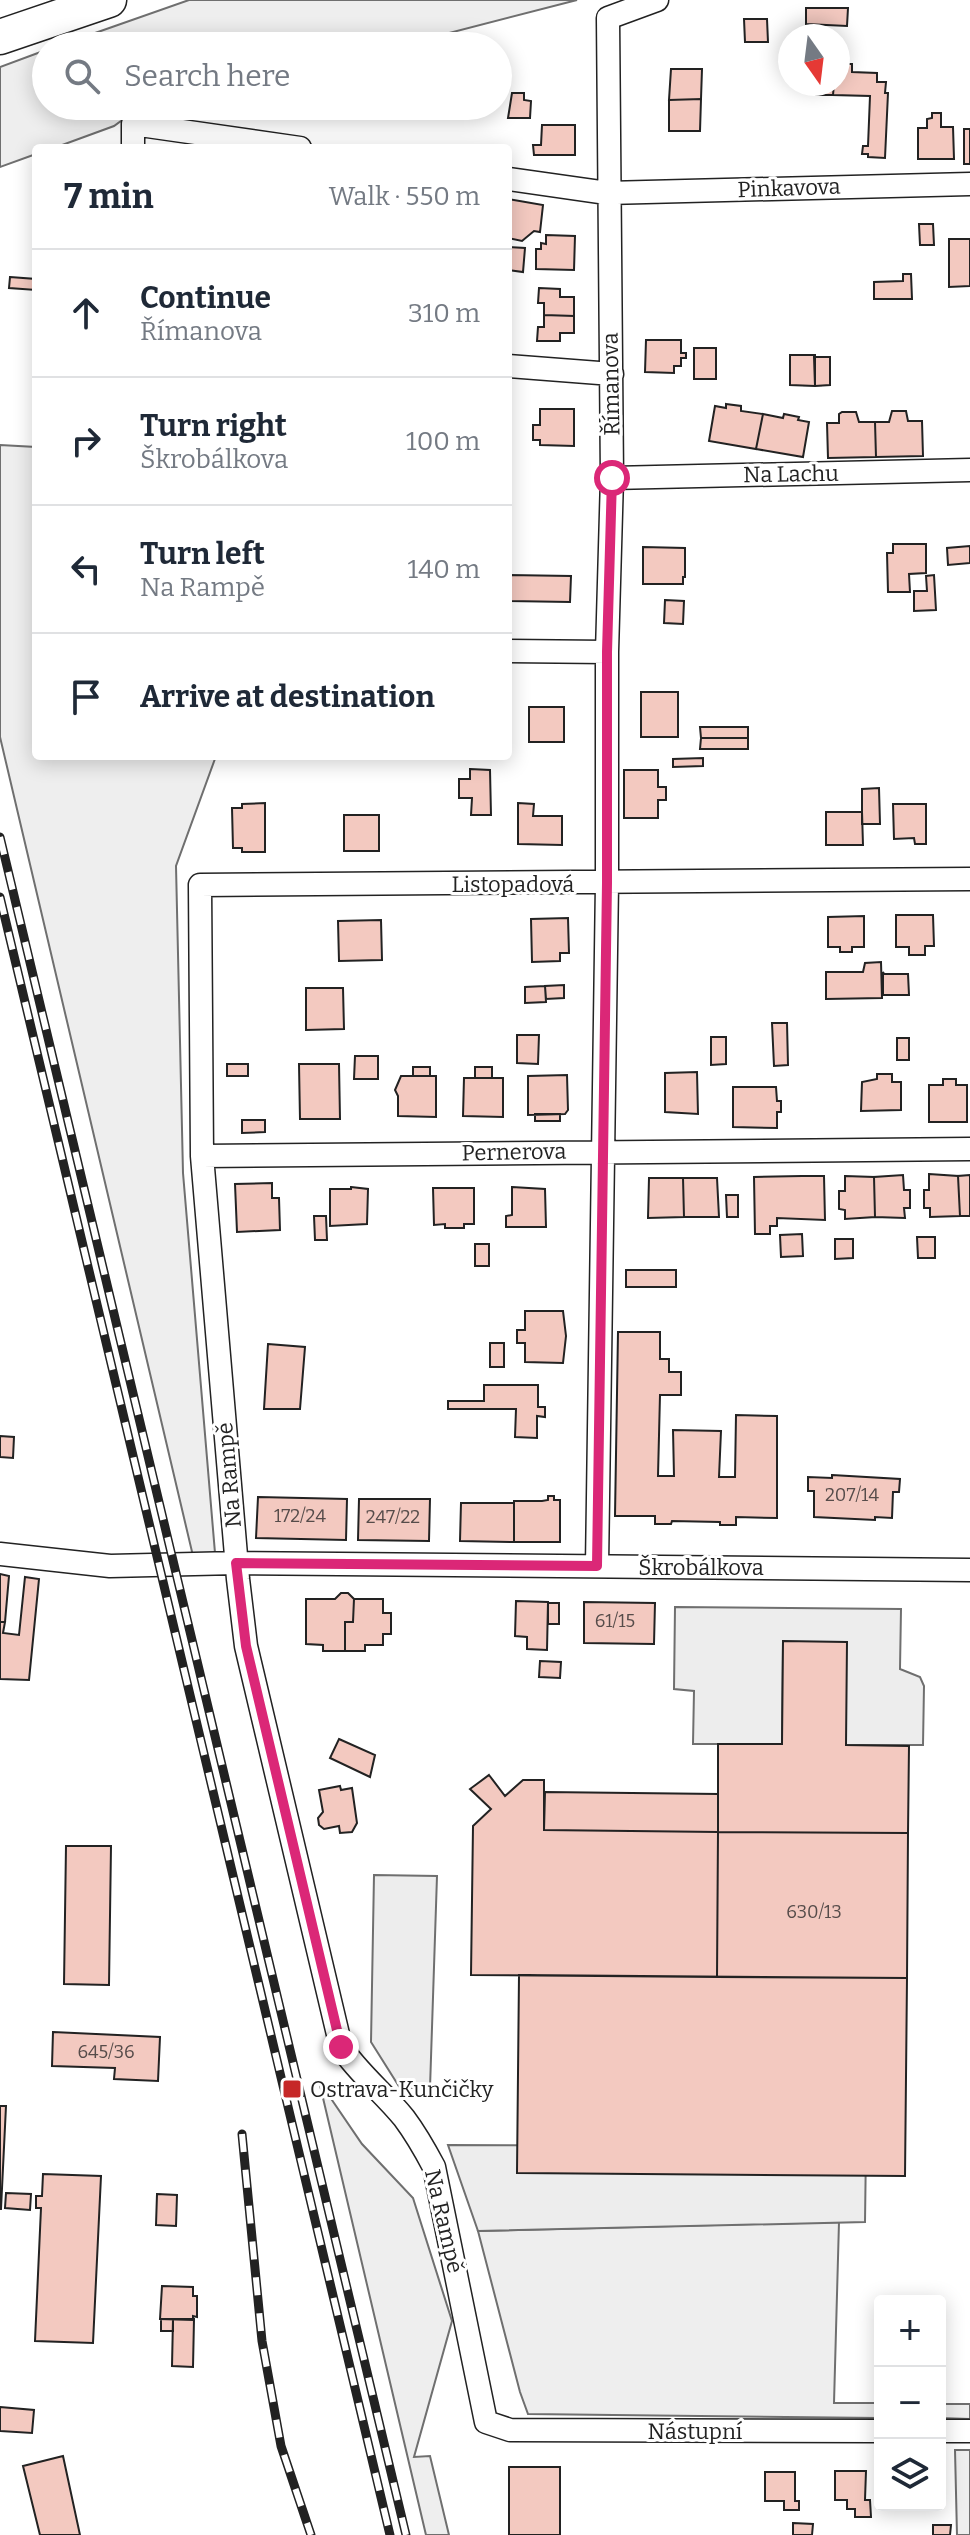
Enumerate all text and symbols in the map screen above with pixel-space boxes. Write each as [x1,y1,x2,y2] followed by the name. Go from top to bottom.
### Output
[778,24,850,96] north arrow
[32,32,512,120] search box
[60,54,104,98] icon: search
[124,58,291,94] text: Search here
[737,173,841,203] street label: Pinkavova
[64,176,154,217] text: 7 min
[329,181,480,212] text: Walk · 550 m
[140,280,271,316] text: Continue
[64,291,108,335] icon: ahead
[408,298,480,329] text: 310 m
[140,316,262,347] text: Římanova
[597,332,625,436] street label: Římanova
[140,408,287,444] text: Turn right
[64,419,108,463] icon: right
[406,426,480,457] text: 100 m
[140,444,288,475] text: Škrobálkova
[594,460,630,496] route start
[743,460,839,488] street label: Na Lachu
[140,536,265,572] text: Turn left
[64,547,108,591] icon: left
[408,554,480,585] text: 140 m
[140,572,265,603] text: Na Rampě
[64,675,108,719] icon: arrive
[140,679,435,715] text: Arrive at destination
[452,871,574,898] street label: Listopadová
[461,1138,567,1166] street label: Pernerova
[211,1421,247,1529] street label: Na Rampě
[825,1484,879,1506] house number: 207/14
[274,1505,326,1527] house number: 172/24
[366,1506,420,1528] house number: 247/22
[638,1554,764,1581] street label: Škrobálkova
[595,1610,635,1632] house number: 61/15
[786,1901,842,1923] house number: 630/13
[323,2029,359,2065] route end
[77,2041,135,2063] house number: 645/36
[310,2076,494,2103] place label: Ostrava-Kunčičky
[281,2078,303,2100] marker: Ostrava-Kunčičky
[419,2166,469,2276] street label: Na Rampě
[874,2295,946,2511] map controls
[874,2295,946,2367] button: +
[874,2367,946,2439] button: −
[648,2418,743,2445] street label: Nástupní
[874,2439,946,2511] button: layers

